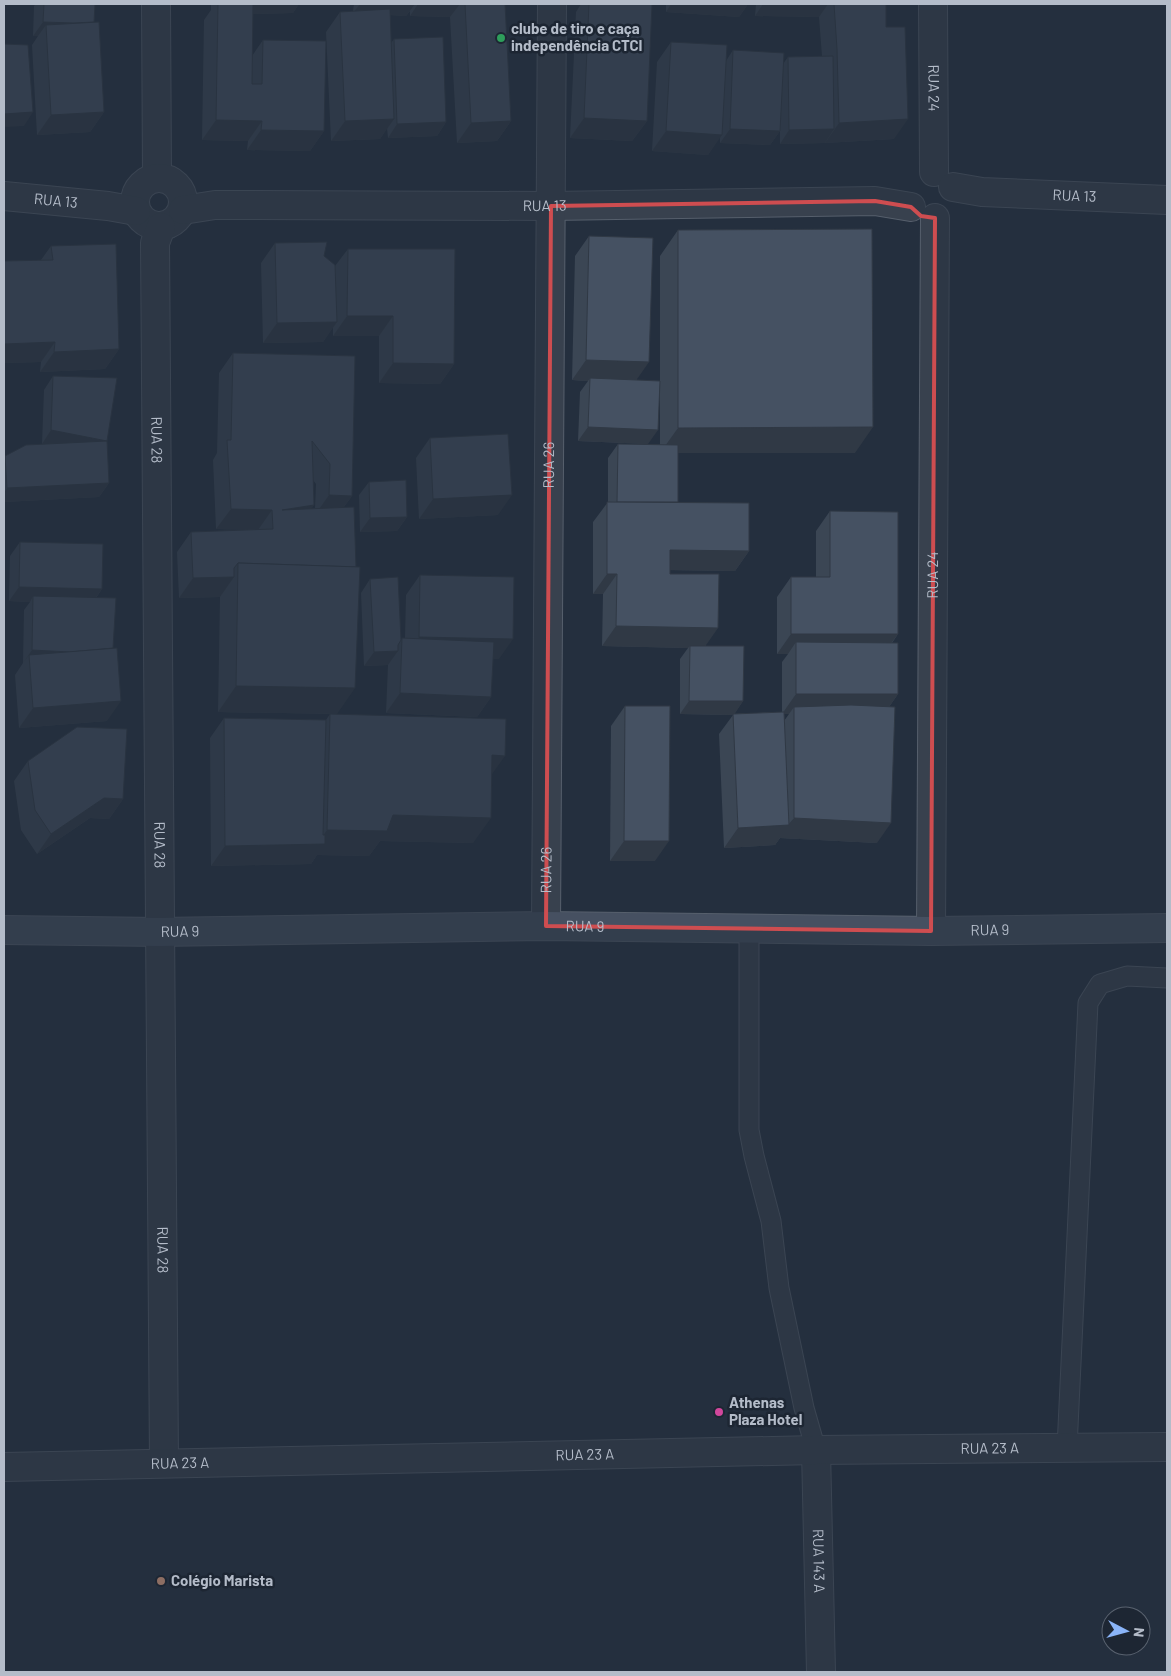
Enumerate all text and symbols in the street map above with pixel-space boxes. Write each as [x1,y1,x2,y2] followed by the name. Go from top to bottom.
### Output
[511,19,643,54] place label: clube de tiro e caça independência CTCI
[495,32,507,44] marker: clube de tiro e caça independência CTCI
[925,64,944,112] street label: RUA 24
[1052,185,1097,205] street label: RUA 13
[33,189,79,211] street label: RUA 13
[523,196,567,214] street label: RUA 13
[148,416,167,463] street label: RUA 28
[539,442,557,488] street label: RUA 26
[923,551,941,599] street label: RUA 24
[151,821,170,868] street label: RUA 28
[536,847,555,893] street label: RUA 26
[565,916,604,935] street label: RUA 9
[970,920,1009,938] street label: RUA 9
[160,921,199,940] street label: RUA 9
[154,1226,173,1273] street label: RUA 28
[729,1393,802,1428] place label: Athenas Plaza Hotel
[713,1406,725,1418] marker: Athenas Plaza Hotel
[960,1438,1019,1457] street label: RUA 23 A
[555,1444,614,1463] street label: RUA 23 A
[150,1453,209,1472] street label: RUA 23 A
[810,1529,829,1593] street label: RUA 143 A
[171,1571,273,1589] place label: Colégio Marista
[155,1575,167,1587] marker: Colégio Marista
[1101,1606,1151,1656] north arrow
[1130,1627,1148,1638] text: N

